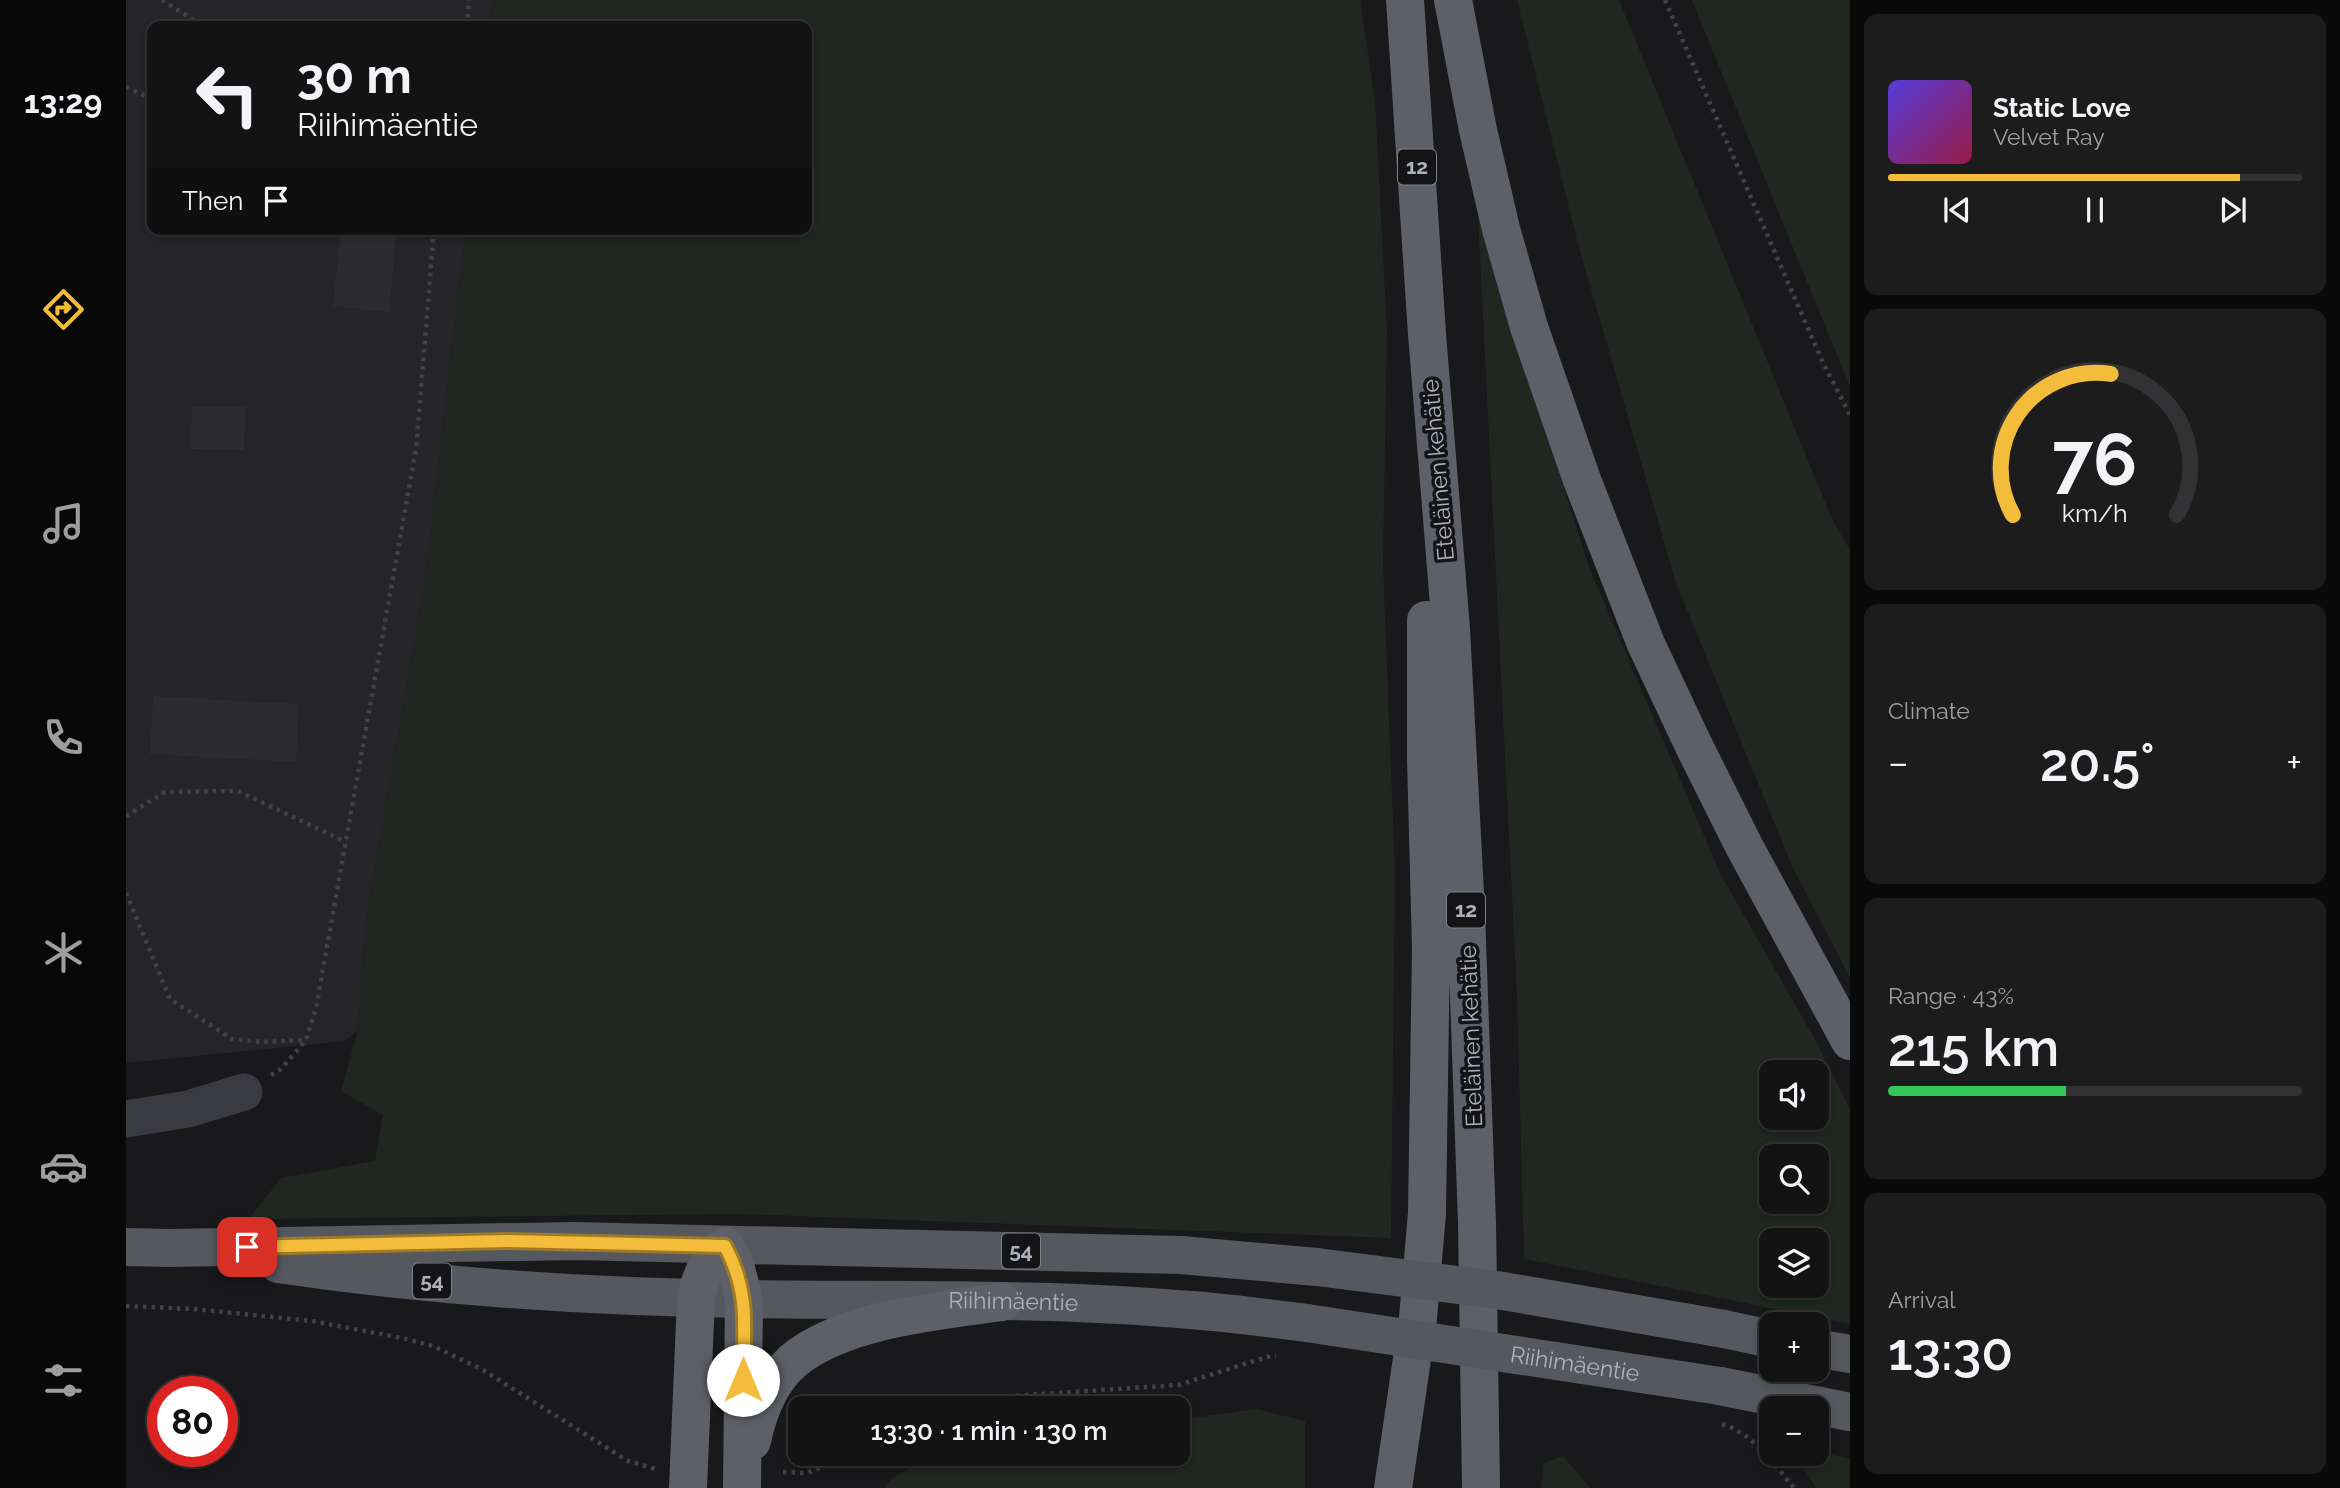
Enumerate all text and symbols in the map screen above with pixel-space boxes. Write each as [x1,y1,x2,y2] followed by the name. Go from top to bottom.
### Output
[297,47,412,104] text: 30 m
[182,49,273,140] icon: left
[24,83,102,120] text: 13:29
[1993,93,2131,123] text: Static Love
[297,106,478,143] text: Riihimäentie
[1993,123,2105,150] text: Velvet Ray
[1398,150,1436,184] road number: 12
[257,182,295,220] icon: arrive
[182,186,243,216] text: Then
[1938,191,1976,229] icon: previous
[2076,191,2114,229] icon: pause
[2214,191,2252,229] icon: next
[39,285,88,334] icon: directions
[1416,378,1459,562] street label: Eteläinen kehätie
[2052,418,2138,503] text: 76
[2062,498,2128,528] text: km/h
[39,499,88,548] icon: music
[1888,697,1970,724] text: Climate
[39,713,88,762] icon: phone
[2040,732,2155,793] text: 20.5°
[1888,740,1908,785] text: −
[2286,740,2302,785] text: +
[1447,892,1485,928] road number: 12
[39,928,88,977] icon: climate
[1454,945,1487,1127] street label: Eteläinen kehätie
[1888,982,2014,1009] text: Range · 43%
[1888,1017,2059,1078] text: 215 km
[1759,1060,1829,1466] map controls
[1759,1060,1829,1130] button: sound
[39,1142,88,1191] icon: car
[1759,1144,1829,1214] button: search
[217,1217,277,1277] pin
[228,1228,266,1266] icon: arrive
[1759,1228,1829,1298] button: layers
[1002,1234,1040,1268] road number: 54
[413,1264,451,1298] road number: 54
[948,1286,1079,1316] street label: Riihimäentie
[1888,1286,1955,1313] text: Arrival
[1759,1312,1829,1382] button: +
[1888,1321,2013,1382] text: 13:30
[1509,1340,1641,1387] street label: Riihimäentie
[706,1343,780,1417] position arrow
[39,1356,88,1405] icon: filters
[147,1376,238,1467] speed limit sign: 80
[1759,1396,1829,1466] button: −
[871,1416,1107,1446] text: 13:30 · 1 min · 130 m

